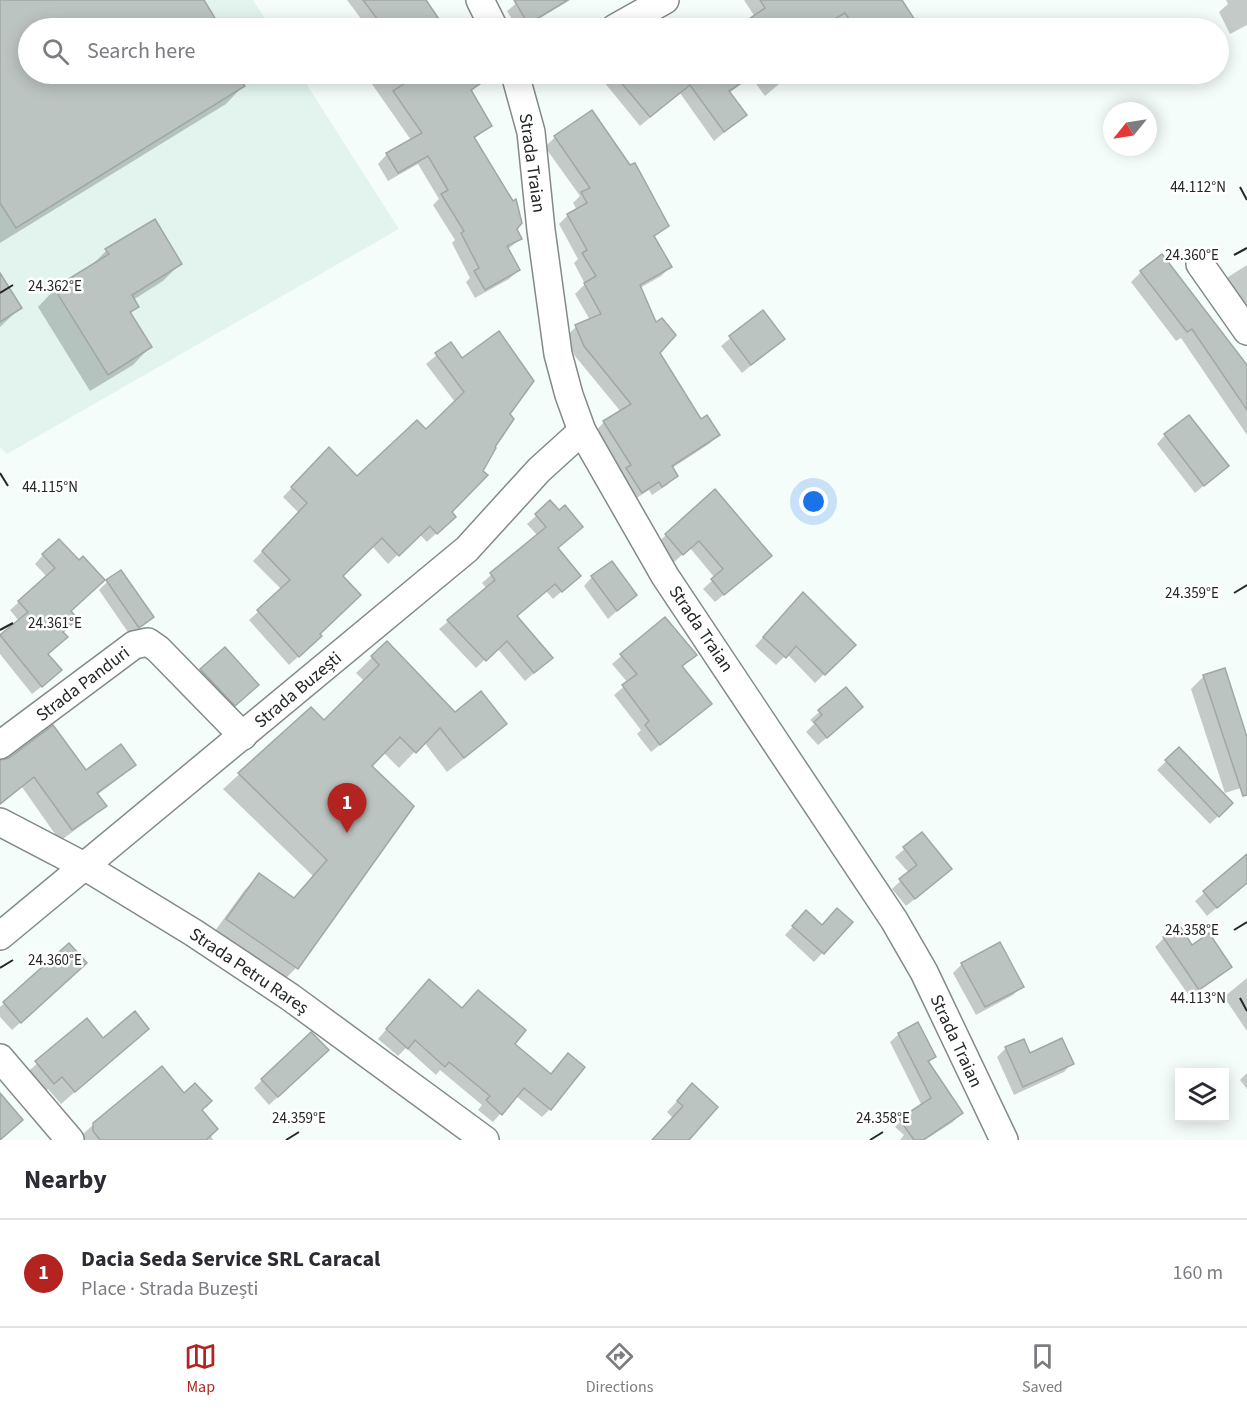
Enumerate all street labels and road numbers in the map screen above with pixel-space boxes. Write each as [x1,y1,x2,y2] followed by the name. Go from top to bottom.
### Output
[513,112,551,214] street label: Strada Traian
[663,581,739,677] street label: Strada Traian
[31,640,135,728] street label: Strada Panduri
[249,646,347,734] street label: Strada Buzești
[184,922,314,1020] street label: Strada Petru Rareș
[924,990,988,1092] street label: Strada Traian

